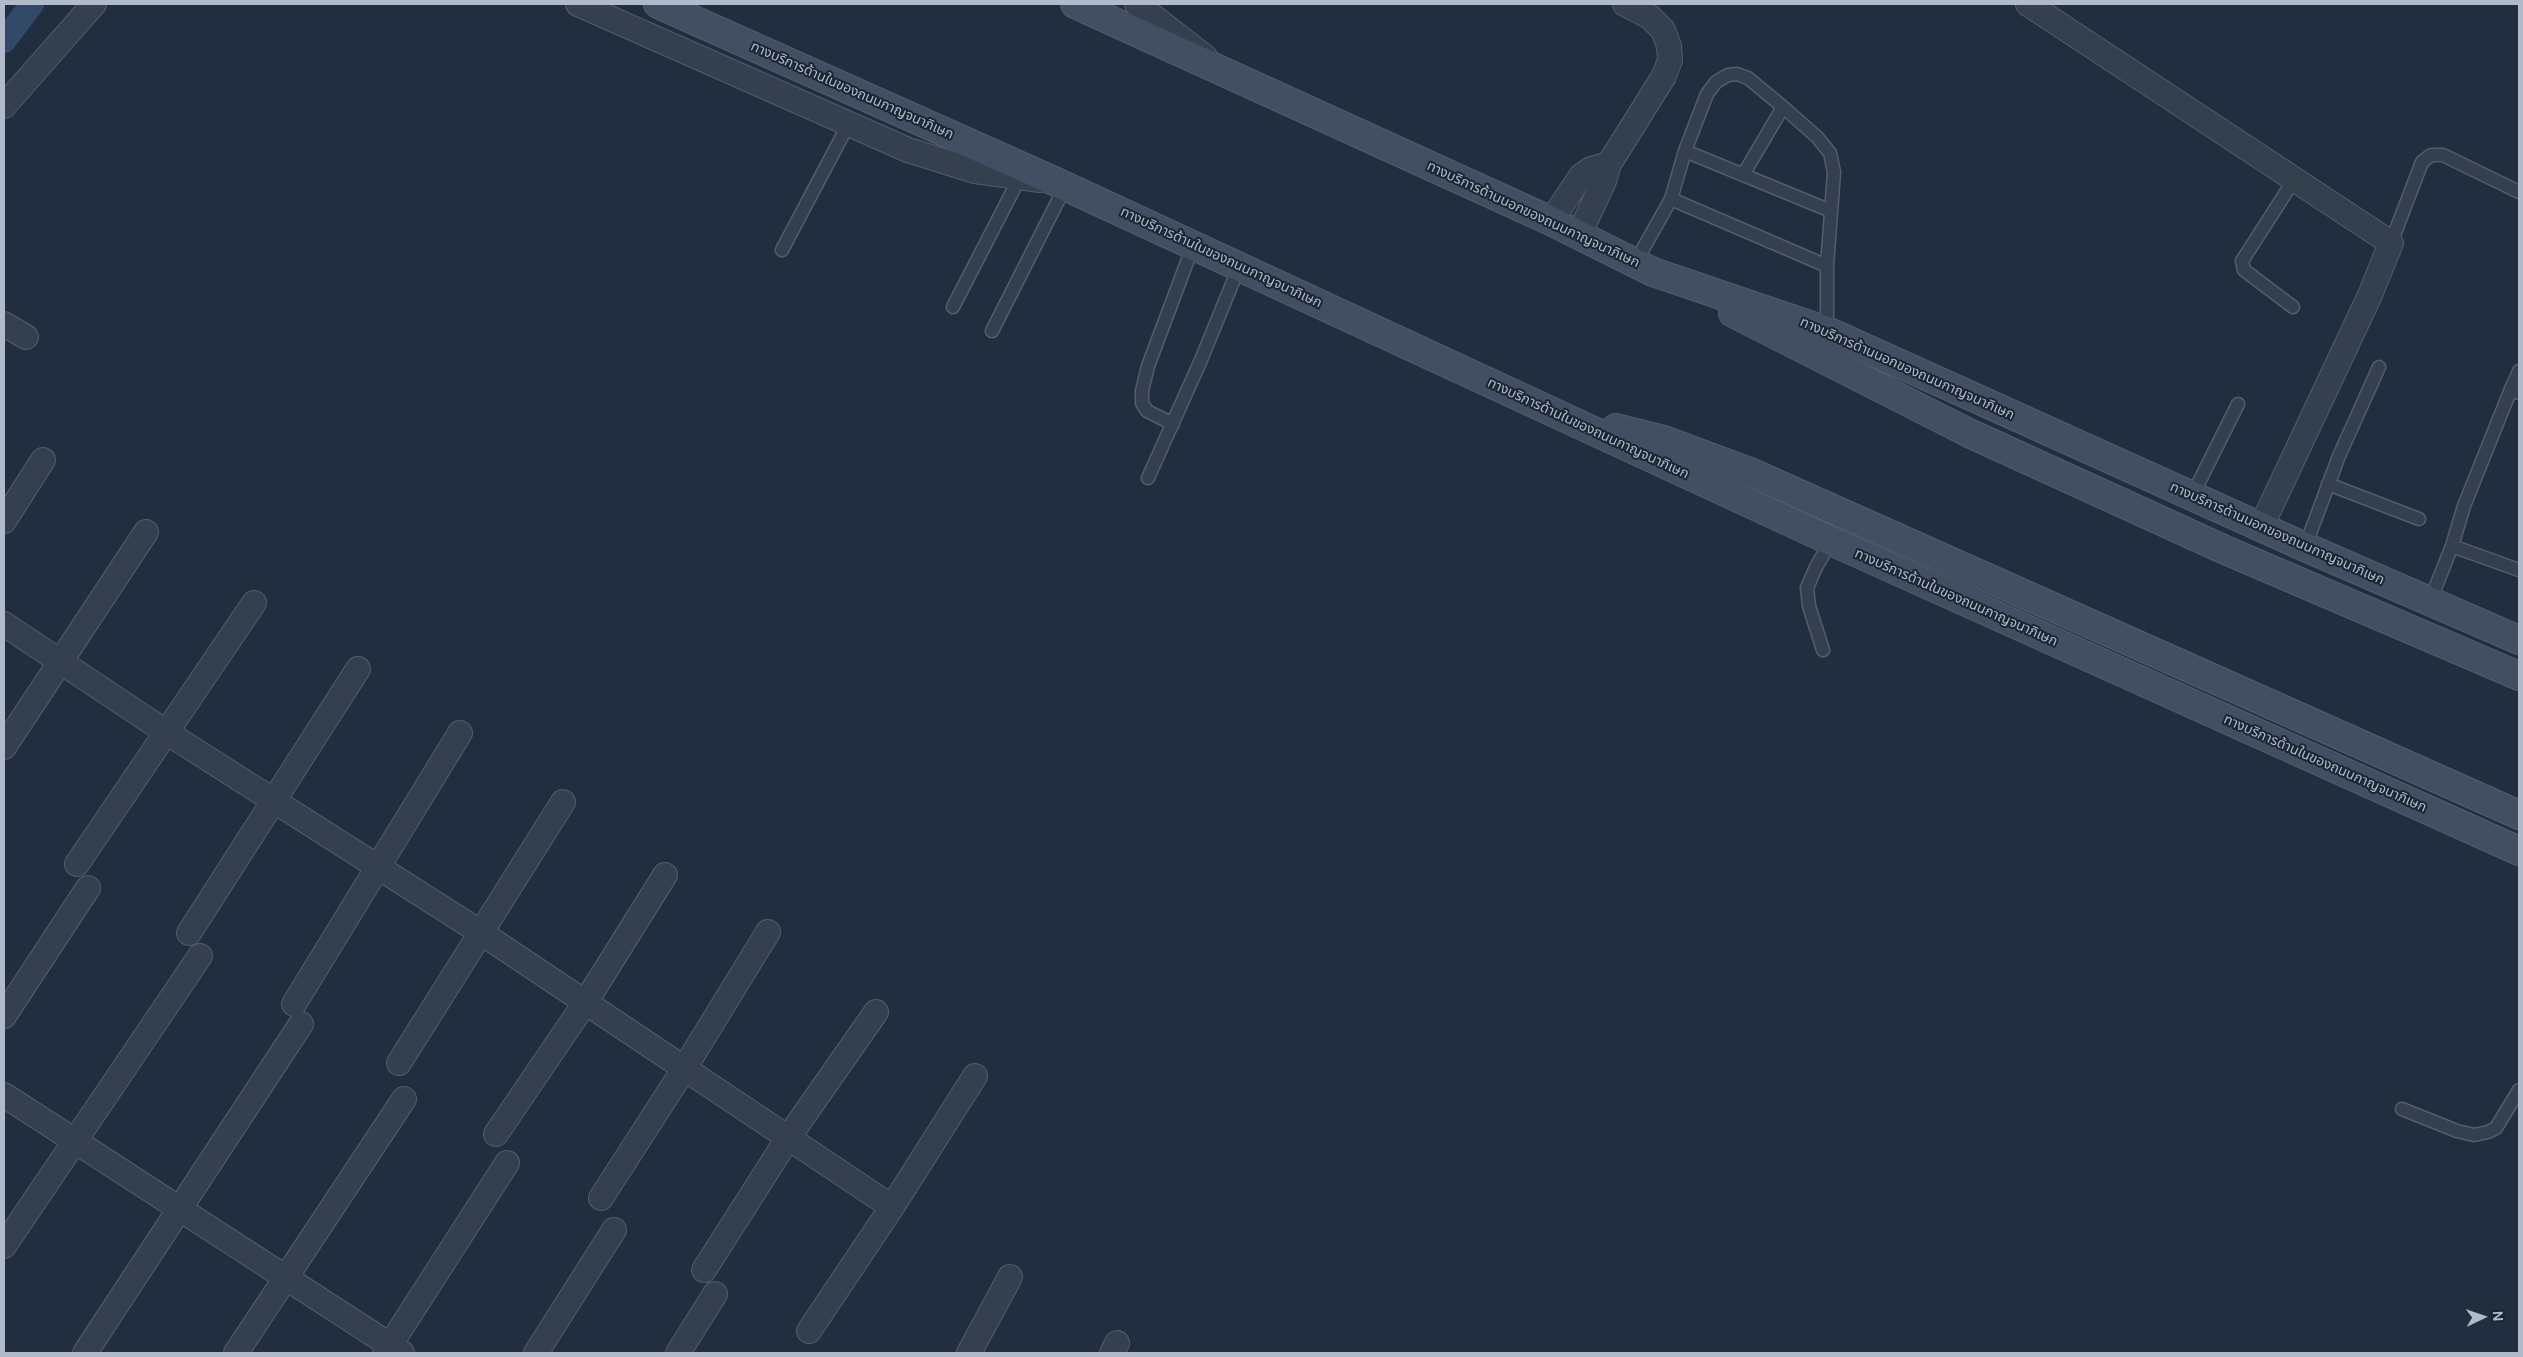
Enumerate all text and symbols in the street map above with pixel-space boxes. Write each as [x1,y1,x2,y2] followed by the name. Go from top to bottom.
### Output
[748,38,956,144] street label: ทางบริการด้านในของถนนกาญจนาภิเษก
[1424,158,1642,272] street label: ทางบริการด้านนอกของถนนกาญจนาภิเษก
[1118,204,1324,312] street label: ทางบริการด้านในของถนนกาญจนาภิเษก
[1797,314,2017,424] street label: ทางบริการด้านนอกของถนนกาญจนาภิเษก
[1485,375,1691,483] street label: ทางบริการด้านในของถนนกาญจนาภิเษก
[2167,479,2387,589] street label: ทางบริการด้านนอกของถนนกาญจนาภิเษก
[1852,545,2060,651] street label: ทางบริการด้านในของถนนกาญจนาภิเษก
[2221,711,2429,817] street label: ทางบริการด้านในของถนนกาญจนาภิเษก
[2458,1292,2508,1342] north arrow
[2489,1311,2507,1322] text: N

